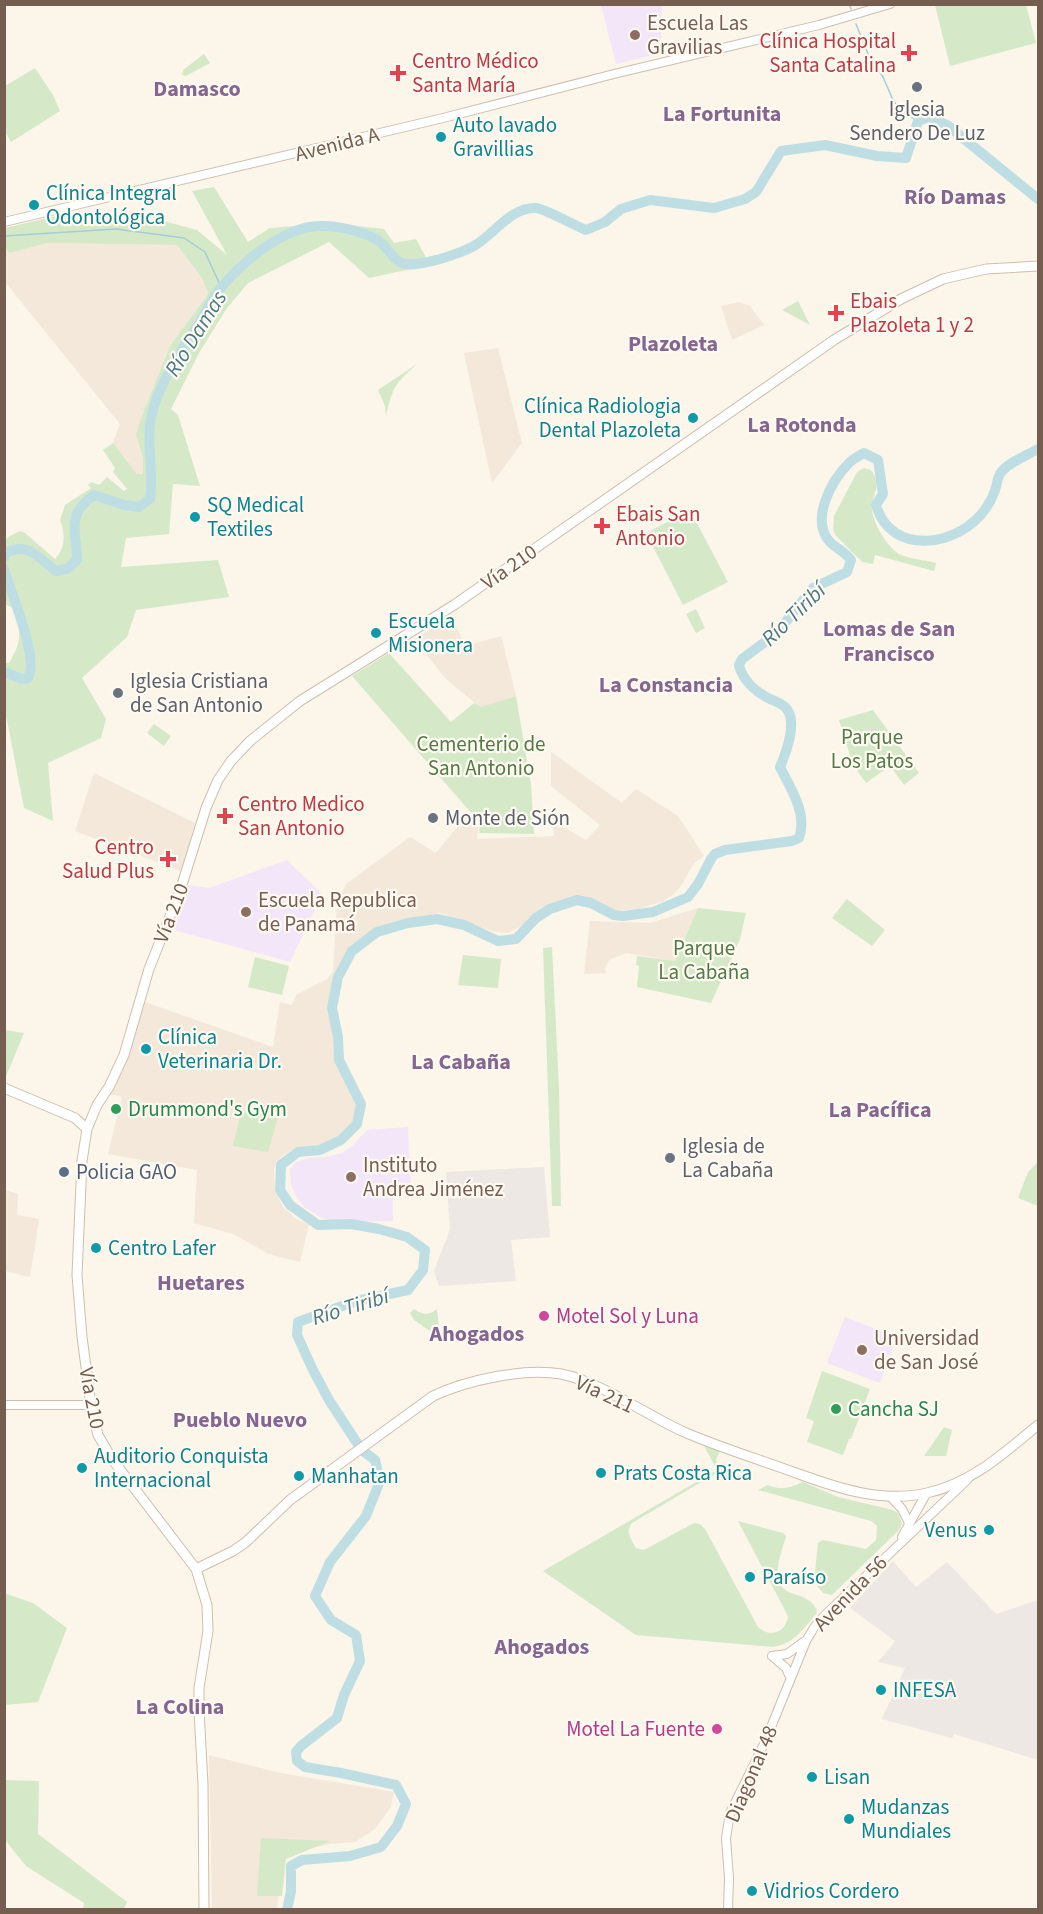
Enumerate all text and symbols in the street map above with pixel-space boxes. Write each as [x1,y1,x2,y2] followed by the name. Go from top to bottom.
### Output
[647,8,748,62] place label: Escuela Las Gravilias
[759,26,896,80] place label: Clínica Hospital Santa Catalina
[628,28,642,42] marker: Escuela Las Gravilias
[900,44,918,62] marker: Clínica Hospital Santa Catalina
[412,46,539,100] place label: Centro Médico Santa María
[389,64,407,82] marker: Centro Médico Santa María
[153,73,241,105] district label: Damasco
[910,80,924,94] marker: Iglesia Sendero De Luz
[849,94,985,148] place label: Iglesia Sendero De Luz
[663,98,781,130] district label: La Fortunita
[453,110,557,164] place label: Auto lavado Gravillias
[292,119,383,169] street label: Avenida A
[434,130,448,144] marker: Auto lavado Gravillias
[46,178,177,232] place label: Clínica Integral Odontológica
[904,181,1006,213] district label: Río Damas
[27,198,41,212] marker: Clínica Integral Odontológica
[157,284,235,383] water label: Río Damas
[850,286,974,340] place label: Ebais Plazoleta 1 y 2
[827,304,845,322] marker: Ebais Plazoleta 1 y 2
[628,328,718,360] district label: Plazoleta
[524,391,681,445] place label: Clínica Radiologia Dental Plazoleta
[747,409,857,441] district label: La Rotonda
[686,411,700,425] marker: Clínica Radiologia Dental Plazoleta
[207,490,304,544] place label: SQ Medical Textiles
[616,499,700,553] place label: Ebais San Antonio
[188,510,202,524] marker: SQ Medical Textiles
[593,517,611,535] marker: Ebais San Antonio
[475,537,543,597] street label: Vía 210
[754,574,835,654] water label: Río Tiribí
[388,606,473,660] place label: Escuela Misionera
[823,613,955,670] district label: Lomas de San Francisco
[369,626,383,640] marker: Escuela Misionera
[130,666,268,720] place label: Iglesia Cristiana de San Antonio
[599,669,733,701] district label: La Constancia
[111,686,125,700] marker: Iglesia Cristiana de San Antonio
[831,722,913,776] park label: Parque Los Patos
[416,729,546,783] park label: Cementerio de San Antonio
[238,789,365,843] place label: Centro Medico San Antonio
[445,803,570,833] place label: Monte de Sión
[216,807,234,825] marker: Centro Medico San Antonio
[426,811,440,825] marker: Monte de Sión
[62,832,154,886] place label: Centro Salud Plus
[159,850,177,868] marker: Centro Salud Plus
[146,879,196,947] street label: Vía 210
[258,885,417,939] place label: Escuela Republica de Panamá
[239,905,253,919] marker: Escuela Republica de Panamá
[658,933,750,987] park label: Parque La Cabaña
[158,1022,282,1076] place label: Clínica Veterinaria Dr.
[139,1042,153,1056] marker: Clínica Veterinaria Dr.
[411,1046,511,1078] district label: La Cabaña
[128,1094,287,1124] place label: Drummond's Gym
[829,1094,931,1126] district label: La Pacífica
[109,1102,123,1116] marker: Drummond's Gym
[682,1131,774,1185] place label: Iglesia de La Cabaña
[363,1150,503,1204] place label: Instituto Andrea Jiménez
[663,1151,677,1165] marker: Iglesia de La Cabaña
[76,1157,177,1187] place label: Policia GAO
[57,1165,71,1179] marker: Policia GAO
[344,1170,358,1184] marker: Instituto Andrea Jiménez
[108,1233,217,1263] place label: Centro Lafer
[89,1241,103,1255] marker: Centro Lafer
[157,1267,245,1299] district label: Huetares
[308,1279,396,1334] water label: Río Tiribí
[556,1301,699,1331] place label: Motel Sol y Luna
[537,1309,551,1323] marker: Motel Sol y Luna
[429,1318,525,1350] district label: Ahogados
[874,1323,979,1377] place label: Universidad de San José
[855,1343,869,1357] marker: Universidad de San José
[71,1365,113,1431] street label: Vía 210
[570,1367,640,1421] street label: Vía 211
[848,1394,939,1424] place label: Cancha SJ
[829,1402,843,1416] marker: Cancha SJ
[173,1404,307,1436] district label: Pueblo Nuevo
[94,1441,268,1495] place label: Auditorio Conquista Internacional
[613,1458,752,1488] place label: Prats Costa Rica
[75,1461,89,1475] marker: Auditorio Conquista Internacional
[311,1461,399,1491] place label: Manhatan
[594,1466,608,1480] marker: Prats Costa Rica
[292,1469,306,1483] marker: Manhatan
[924,1515,977,1545] place label: Venus
[982,1523,996,1537] marker: Venus
[806,1548,894,1638] street label: Avenida 56
[762,1562,826,1592] place label: Paraíso
[743,1570,757,1584] marker: Paraíso
[494,1631,590,1663] district label: Ahogados
[893,1675,957,1705] place label: INFESA
[874,1683,888,1697] marker: INFESA
[136,1691,224,1723] district label: La Colina
[566,1714,705,1744] place label: Motel La Fuente
[717,1721,785,1827] street label: Diagonal 48
[710,1722,724,1736] marker: Motel La Fuente
[824,1762,870,1792] place label: Lisan
[805,1770,819,1784] marker: Lisan
[861,1792,951,1846] place label: Mudanzas Mundiales
[842,1812,856,1826] marker: Mudanzas Mundiales
[764,1876,899,1906] place label: Vidrios Cordero
[745,1884,759,1898] marker: Vidrios Cordero

